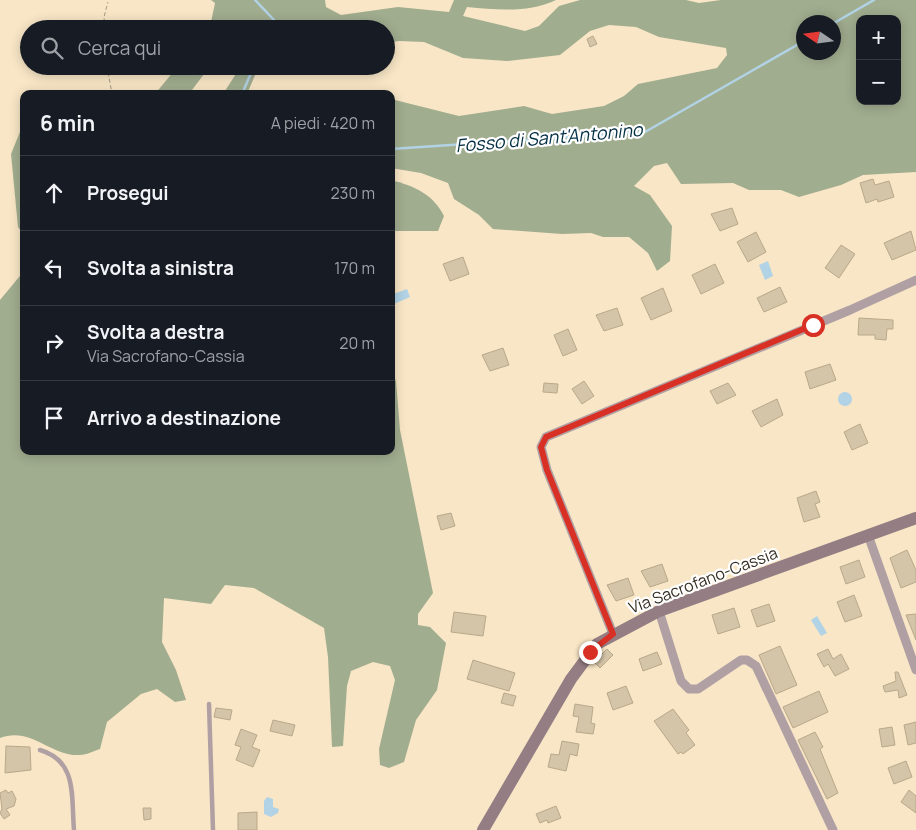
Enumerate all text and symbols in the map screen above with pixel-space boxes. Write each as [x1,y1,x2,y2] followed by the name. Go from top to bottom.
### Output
[796,15,841,60] north arrow
[856,15,901,105] map controls
[856,15,901,60] button: +
[20,20,395,75] search box
[38,34,66,62] icon: search
[78,35,161,61] text: Cerca qui
[856,60,901,105] button: −
[40,109,95,137] text: 6 min
[271,112,375,134] text: A piedi · 420 m
[455,117,645,157] water label: Fosso di Sant'Antonino
[40,179,68,207] icon: ahead
[87,180,169,206] text: Prosegui
[331,182,375,204] text: 230 m
[40,254,68,282] icon: left
[87,255,234,281] text: Svolta a sinistra
[334,257,375,279] text: 170 m
[802,314,825,337] route start
[87,319,224,345] text: Svolta a destra
[40,329,68,357] icon: right
[339,332,375,354] text: 20 m
[87,345,245,367] text: Via Sacrofano-Cassia
[40,404,68,432] icon: arrive
[87,405,281,431] text: Arrivo a destinazione
[626,541,780,619] street label: Via Sacrofano-Cassia
[579,641,602,664] route end

